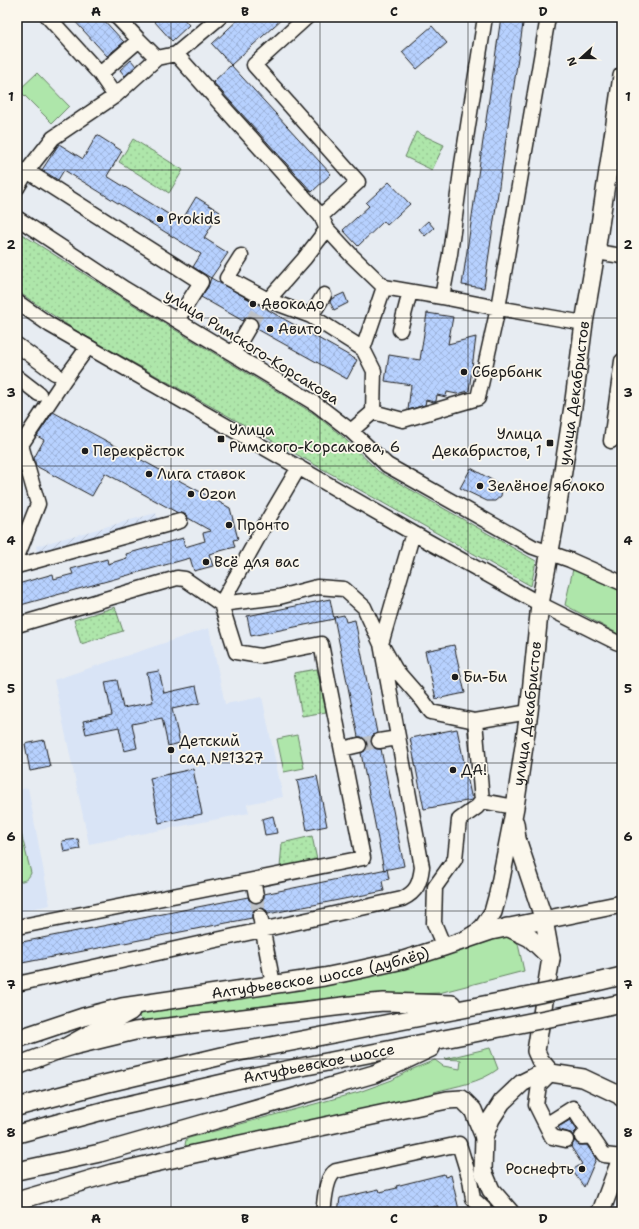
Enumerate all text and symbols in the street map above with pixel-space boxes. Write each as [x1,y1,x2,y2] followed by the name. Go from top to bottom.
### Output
[91,3,101,20] text: A
[241,3,249,20] text: B
[390,3,398,20] text: C
[538,3,548,20] text: D
[561,38,601,78] north arrow
[563,54,581,68] text: N
[8,88,14,105] text: 1
[625,88,631,105] text: 1
[168,209,221,229] place label: Prokids
[155,214,165,224] marker: Prokids
[6,236,16,253] text: 2
[623,236,633,253] text: 2
[161,285,344,409] street label: улица Римского-Корсакова
[261,294,325,314] place label: Авокадо
[248,299,258,309] marker: Авокадо
[278,319,322,339] place label: Авито
[554,320,594,467] street label: улица Декабристов
[265,324,275,334] marker: Авито
[472,362,542,382] place label: Сбербанк
[459,367,469,377] marker: Сбербанк
[6,384,16,401] text: 3
[623,384,633,401] text: 3
[229,420,400,457] place label: Улица Римского-Корсакова, 6
[432,424,543,461] place label: Улица Декабристов, 1
[216,434,226,444] marker: Улица Римского-Корсакова, 6
[545,438,555,448] marker: Улица Декабристов, 1
[93,441,184,461] place label: Перекрёсток
[80,446,90,456] marker: Перекрёсток
[157,464,245,484] place label: Лига ставок
[144,469,154,479] marker: Лига ставок
[488,476,605,496] place label: Зелёное яблоко
[475,481,485,491] marker: Зелёное яблоко
[199,484,236,504] place label: Ozon
[186,489,196,499] marker: Ozon
[237,515,290,535] place label: Пронто
[224,520,234,530] marker: Пронто
[6,532,16,549] text: 4
[623,532,633,549] text: 4
[214,552,300,572] place label: Всё для вас
[201,557,211,567] marker: Всё для вас
[508,640,546,787] street label: улица Декабристов
[463,667,508,687] place label: Би-Би
[450,672,460,682] marker: Би-Би
[7,680,15,697] text: 5
[624,680,632,697] text: 5
[179,731,264,768] place label: Детский сад №1327
[166,745,176,755] marker: Детский сад №1327
[461,760,487,780] place label: ДА!
[448,765,458,775] marker: ДА!
[6,828,16,845] text: 6
[623,828,633,845] text: 6
[210,942,432,1004] street label: Алтуфьевское шоссе (дублёр)
[6,976,16,993] text: 7
[623,976,633,993] text: 7
[241,1039,396,1088] street label: Алтуфьевское шоссе
[6,1124,16,1141] text: 8
[623,1124,633,1141] text: 8
[505,1159,574,1179] place label: Роснефть
[577,1164,587,1174] marker: Роснефть
[91,1210,101,1227] text: A
[241,1210,249,1227] text: B
[390,1210,398,1227] text: C
[538,1210,548,1227] text: D

